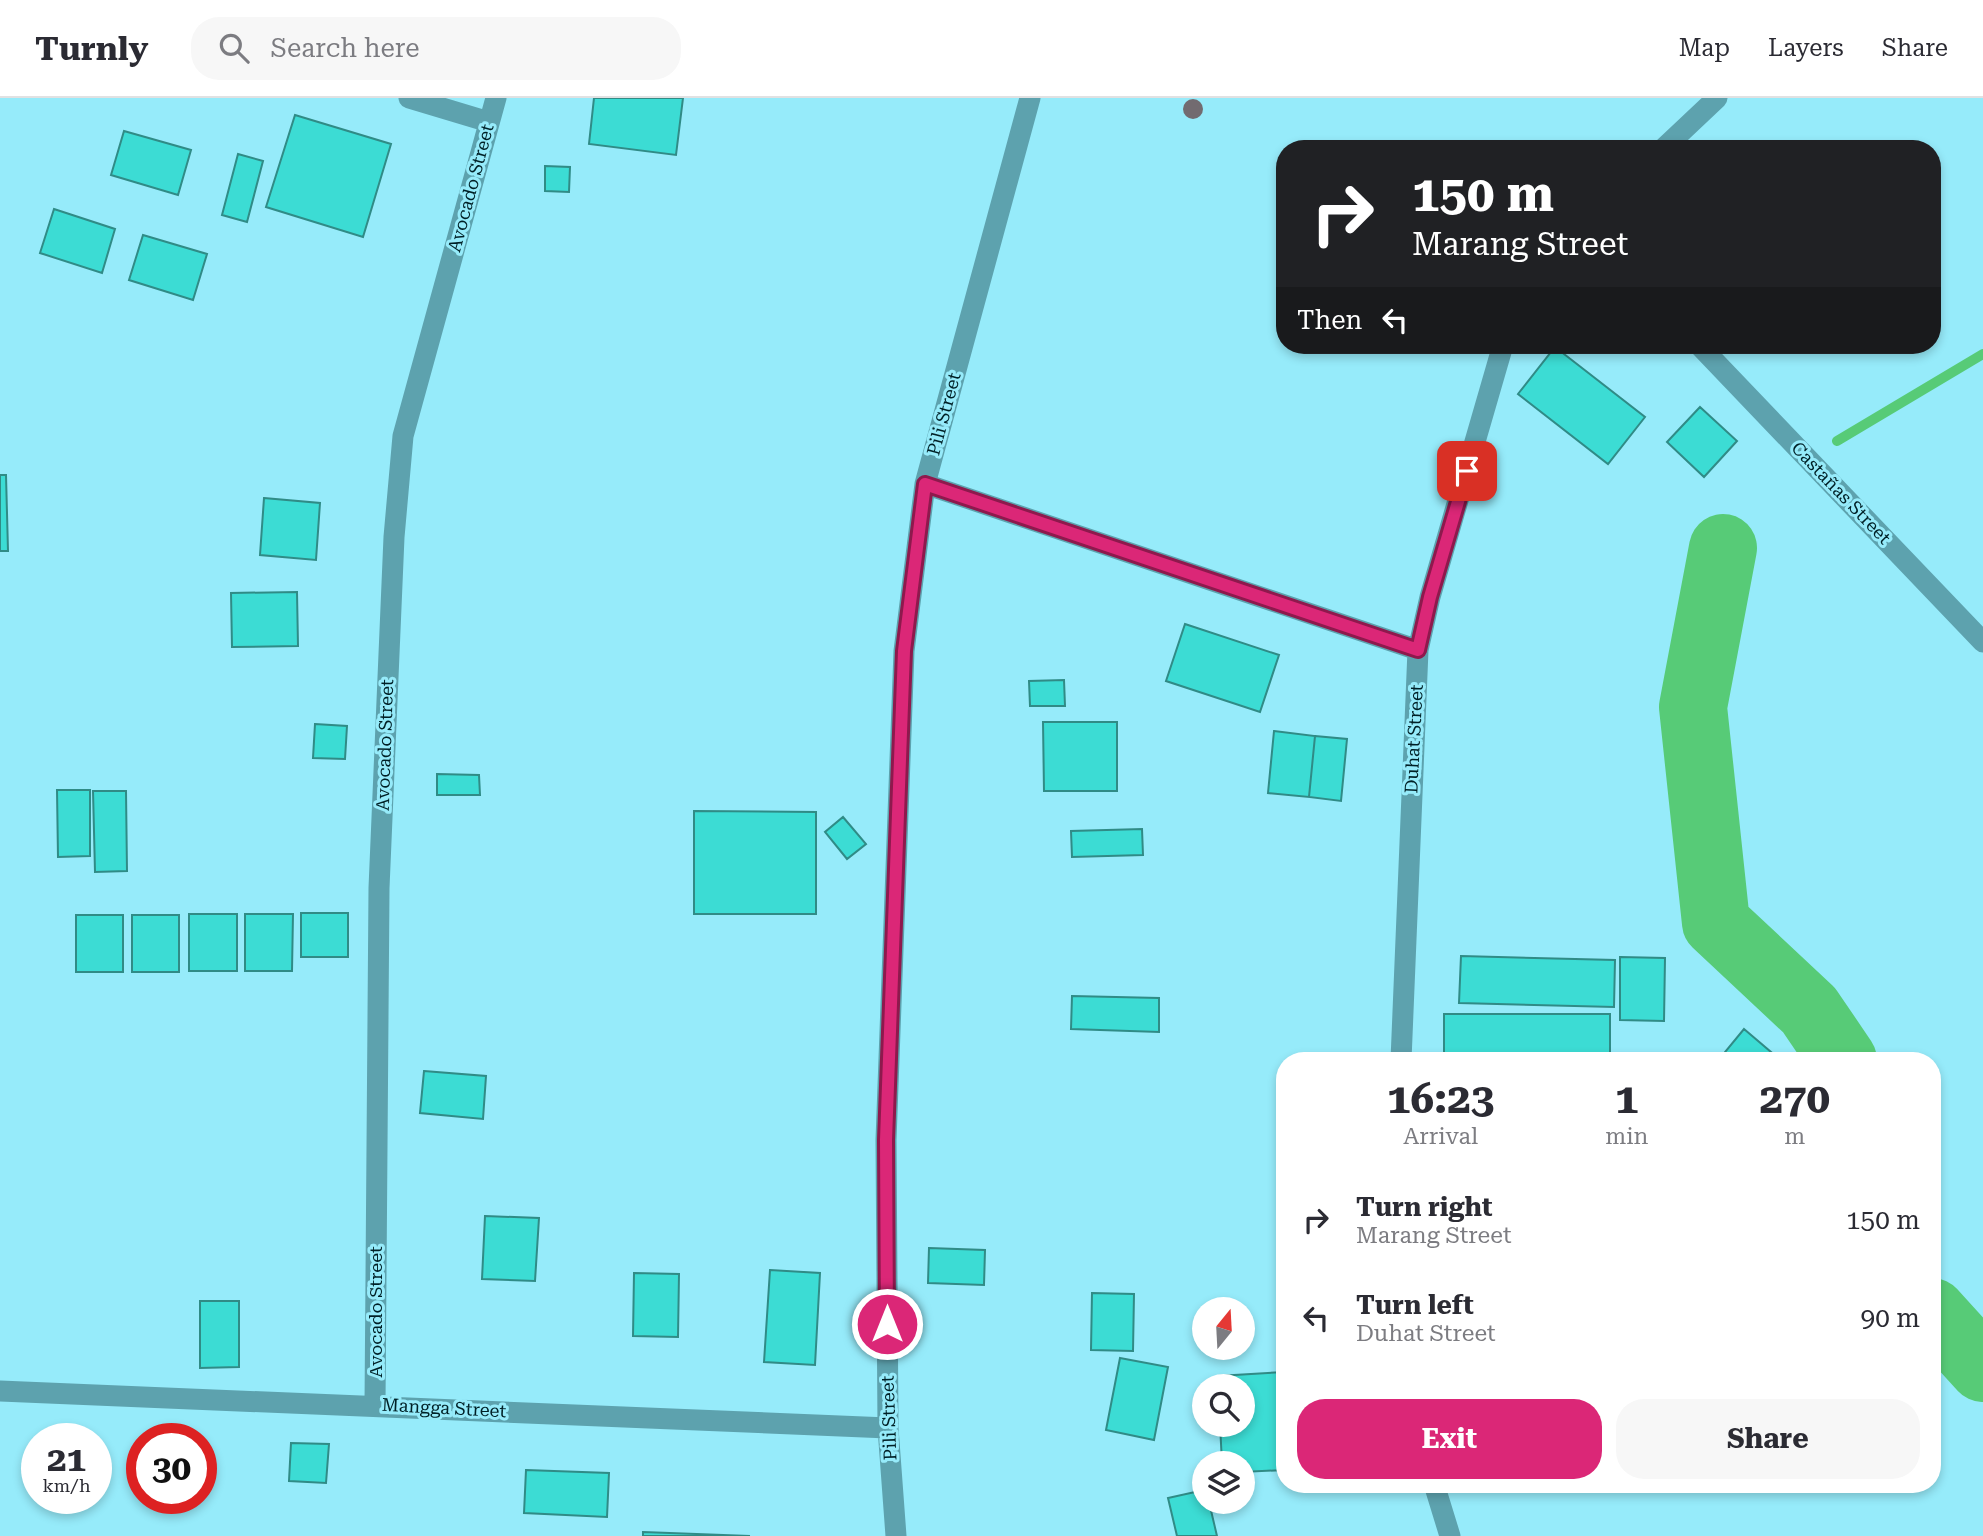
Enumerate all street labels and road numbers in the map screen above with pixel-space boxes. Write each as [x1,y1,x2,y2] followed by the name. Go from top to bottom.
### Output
[443,121,498,254] street label: Avocado Street
[922,370,965,458] street label: Pili Street
[1787,437,1896,548] street label: Castañas Street
[372,679,397,811] street label: Avocado Street
[1400,684,1427,794] street label: Duhat Street
[365,1246,386,1378] street label: Avocado Street
[877,1375,900,1461] street label: Pili Street
[381,1394,507,1421] street label: Mangga Street

